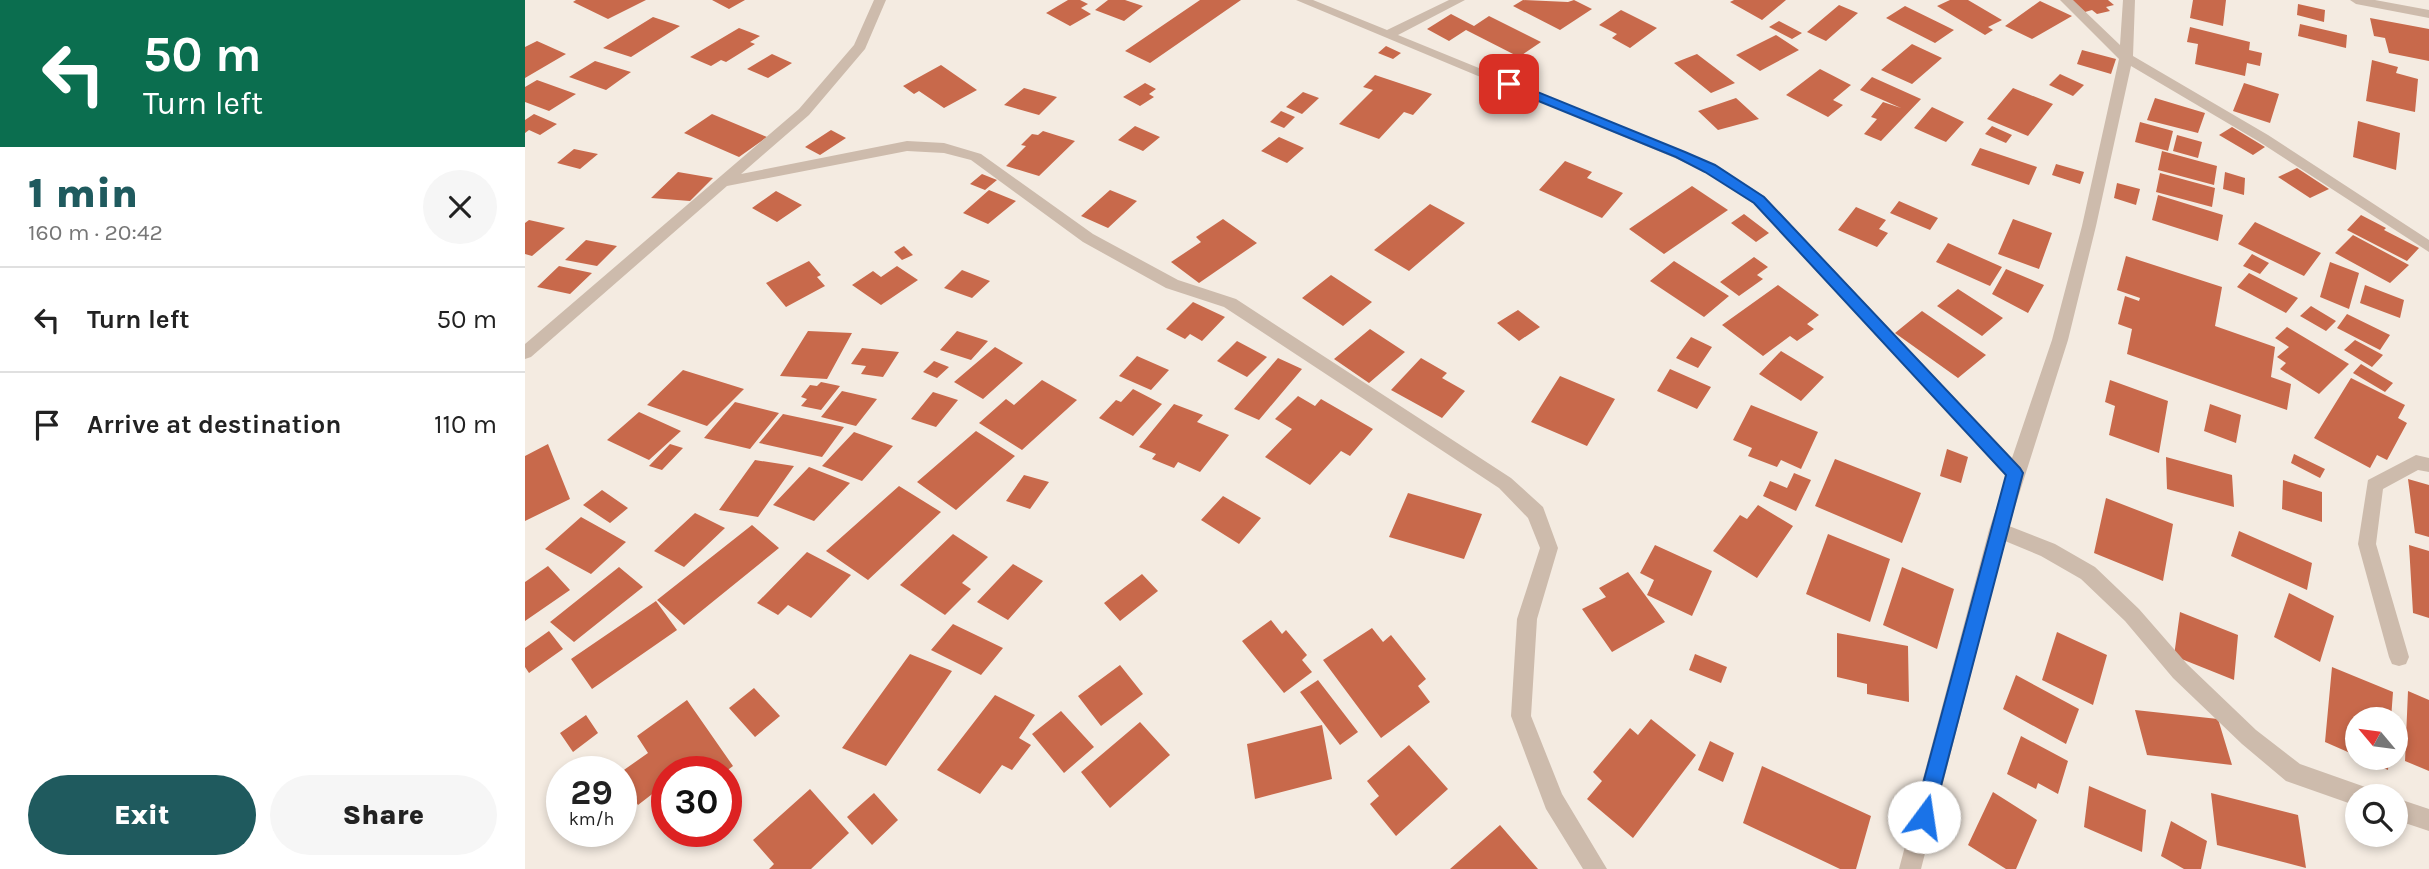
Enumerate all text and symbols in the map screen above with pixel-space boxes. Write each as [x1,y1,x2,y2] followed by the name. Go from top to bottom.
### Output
[143,26,261,83] text: 50 m
[28,28,119,119] icon: left
[1479,54,1539,114] pin
[1490,65,1528,103] icon: arrive
[143,85,263,122] text: Turn left
[28,168,138,218] text: 1 min
[423,170,497,244] button: close
[28,219,163,246] text: 160 m · 20:42
[28,301,66,339] icon: left
[87,304,189,335] text: Turn left
[436,304,497,335] text: 50 m
[28,406,66,444] icon: arrive
[87,409,341,440] text: Arrive at destination
[434,409,497,440] text: 110 m
[2345,707,2408,770] north arrow
[2345,707,2408,847] map controls
[651,756,742,847] speed limit sign: 30
[570,772,613,813] text: 29
[28,775,256,855] button: Exit
[270,775,497,855] button: Share
[1887,780,1961,854] position arrow
[2345,784,2408,847] button: search
[569,808,614,830] text: km/h

